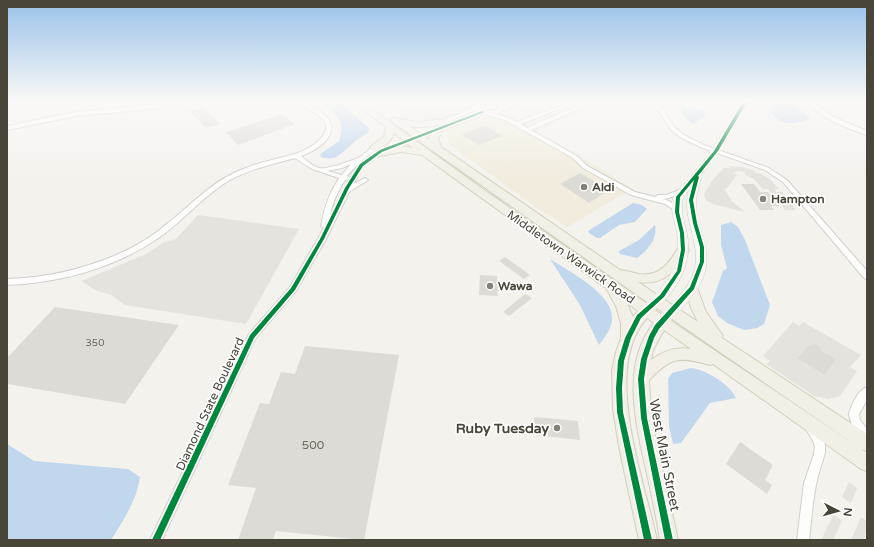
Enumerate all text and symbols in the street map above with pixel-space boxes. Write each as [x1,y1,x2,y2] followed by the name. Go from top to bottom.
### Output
[592,180,614,194] place label: Aldi
[579,182,589,192] marker: Aldi
[771,192,824,207] place label: Hampton
[758,194,768,204] marker: Hampton
[504,207,638,307] street label: Middletown Warwick Road
[498,279,533,293] place label: Wawa
[485,281,495,291] marker: Wawa
[173,335,247,473] street label: Diamond State Boulevard
[86,337,104,349] house number: 350
[645,397,684,513] street label: West Main Street
[456,420,549,437] place label: Ruby Tuesday
[552,423,562,433] marker: Ruby Tuesday
[302,438,325,452] house number: 500
[818,491,858,531] north arrow
[841,507,854,517] text: N

